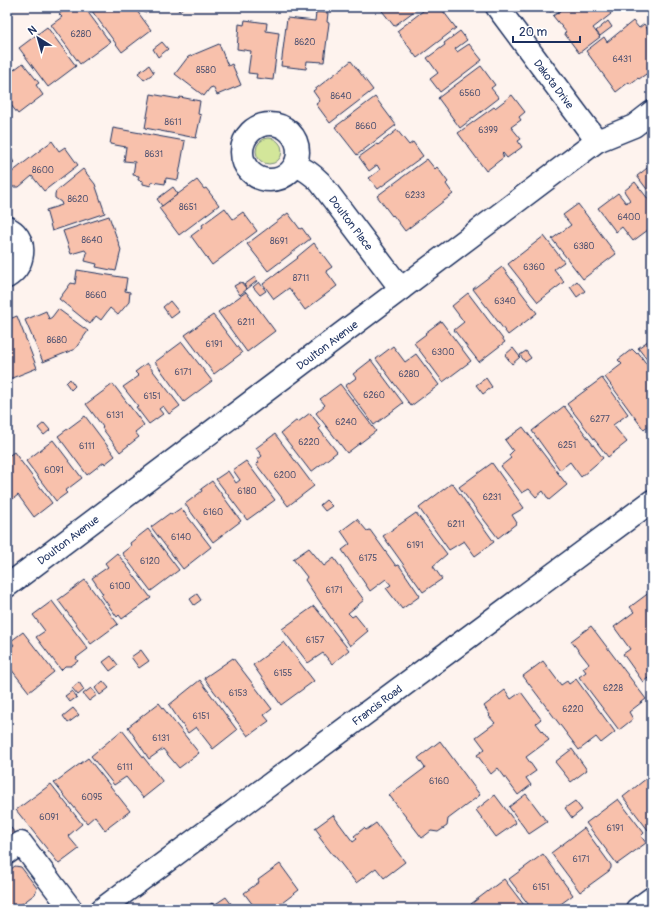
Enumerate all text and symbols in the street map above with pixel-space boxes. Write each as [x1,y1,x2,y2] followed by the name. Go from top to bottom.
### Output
[18,18,58,58] north arrow
[513,18,580,44] scale bar
[25,23,40,38] text: N
[519,25,548,40] text: 20 m
[71,29,91,40] house number: 6280
[295,37,315,48] house number: 8620
[613,54,632,65] house number: 6431
[531,57,577,112] street label: Dakota Drive
[196,65,216,76] house number: 8580
[459,88,481,99] house number: 6560
[330,91,352,102] house number: 8640
[165,117,181,128] house number: 8611
[355,121,377,132] house number: 8660
[478,125,498,136] house number: 6399
[145,149,163,160] house number: 8631
[32,165,54,176] house number: 8600
[405,190,425,201] house number: 6233
[68,194,88,205] house number: 8620
[326,194,376,253] street label: Doulton Place
[179,202,197,213] house number: 8651
[618,212,640,223] house number: 6400
[81,235,103,246] house number: 8640
[270,236,288,247] house number: 8691
[574,241,594,252] house number: 6380
[523,262,545,273] house number: 6360
[293,273,309,284] house number: 8711
[85,290,107,301] house number: 8660
[494,296,516,307] house number: 6340
[237,317,255,328] house number: 6211
[294,318,361,373] street label: Doulton Avenue
[47,335,67,346] house number: 8680
[206,339,222,350] house number: 6191
[432,347,454,358] house number: 6300
[174,367,192,378] house number: 6171
[399,369,419,380] house number: 6280
[363,390,385,401] house number: 6260
[143,391,161,402] house number: 6151
[106,410,124,421] house number: 6131
[590,414,610,425] house number: 6277
[335,417,357,428] house number: 6240
[298,437,320,448] house number: 6220
[558,440,576,451] house number: 6251
[79,441,95,452] house number: 6111
[44,465,64,476] house number: 6091
[274,470,296,481] house number: 6200
[237,486,257,497] house number: 6180
[483,492,501,503] house number: 6231
[203,507,223,518] house number: 6160
[35,513,102,568] street label: Doulton Avenue
[447,519,465,530] house number: 6211
[171,532,191,543] house number: 6140
[407,540,423,551] house number: 6191
[359,553,377,564] house number: 6175
[140,556,160,567] house number: 6120
[109,581,131,592] house number: 6100
[325,585,343,596] house number: 6171
[306,635,324,646] house number: 6157
[274,668,292,679] house number: 6155
[350,682,405,728] street label: Francis Road
[603,683,623,694] house number: 6228
[229,688,247,699] house number: 6153
[562,704,584,715] house number: 6220
[192,711,210,722] house number: 6151
[152,733,170,744] house number: 6131
[117,762,133,773] house number: 6111
[429,776,449,787] house number: 6160
[82,792,103,803] house number: 6095
[39,812,59,823] house number: 6091
[607,823,623,834] house number: 6191
[572,854,590,865] house number: 6171
[532,882,550,893] house number: 6151

